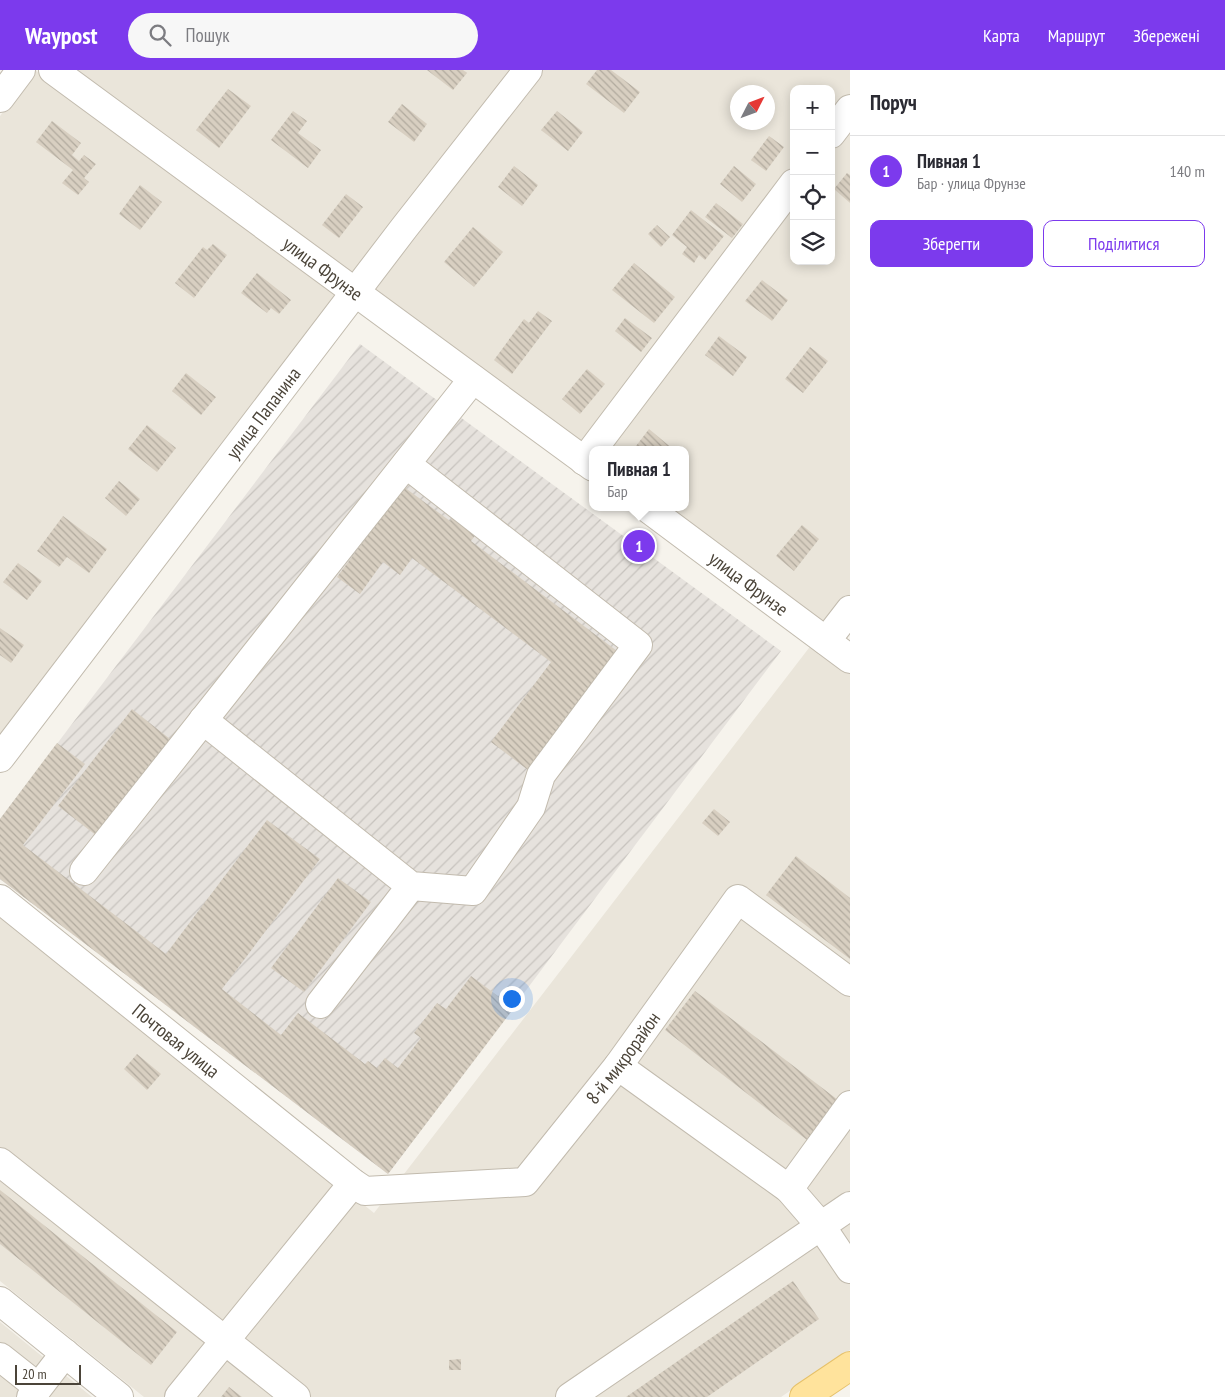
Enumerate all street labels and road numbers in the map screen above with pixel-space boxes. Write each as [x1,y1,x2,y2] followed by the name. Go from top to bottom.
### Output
[278,231,368,306] street label: улица Фрунзе
[221,362,306,463] street label: улица Папанина
[704,546,793,621] street label: улица Фрунзе
[128,998,225,1083] street label: Почтовая улица
[580,1007,665,1109] street label: 8-й микрорайон

